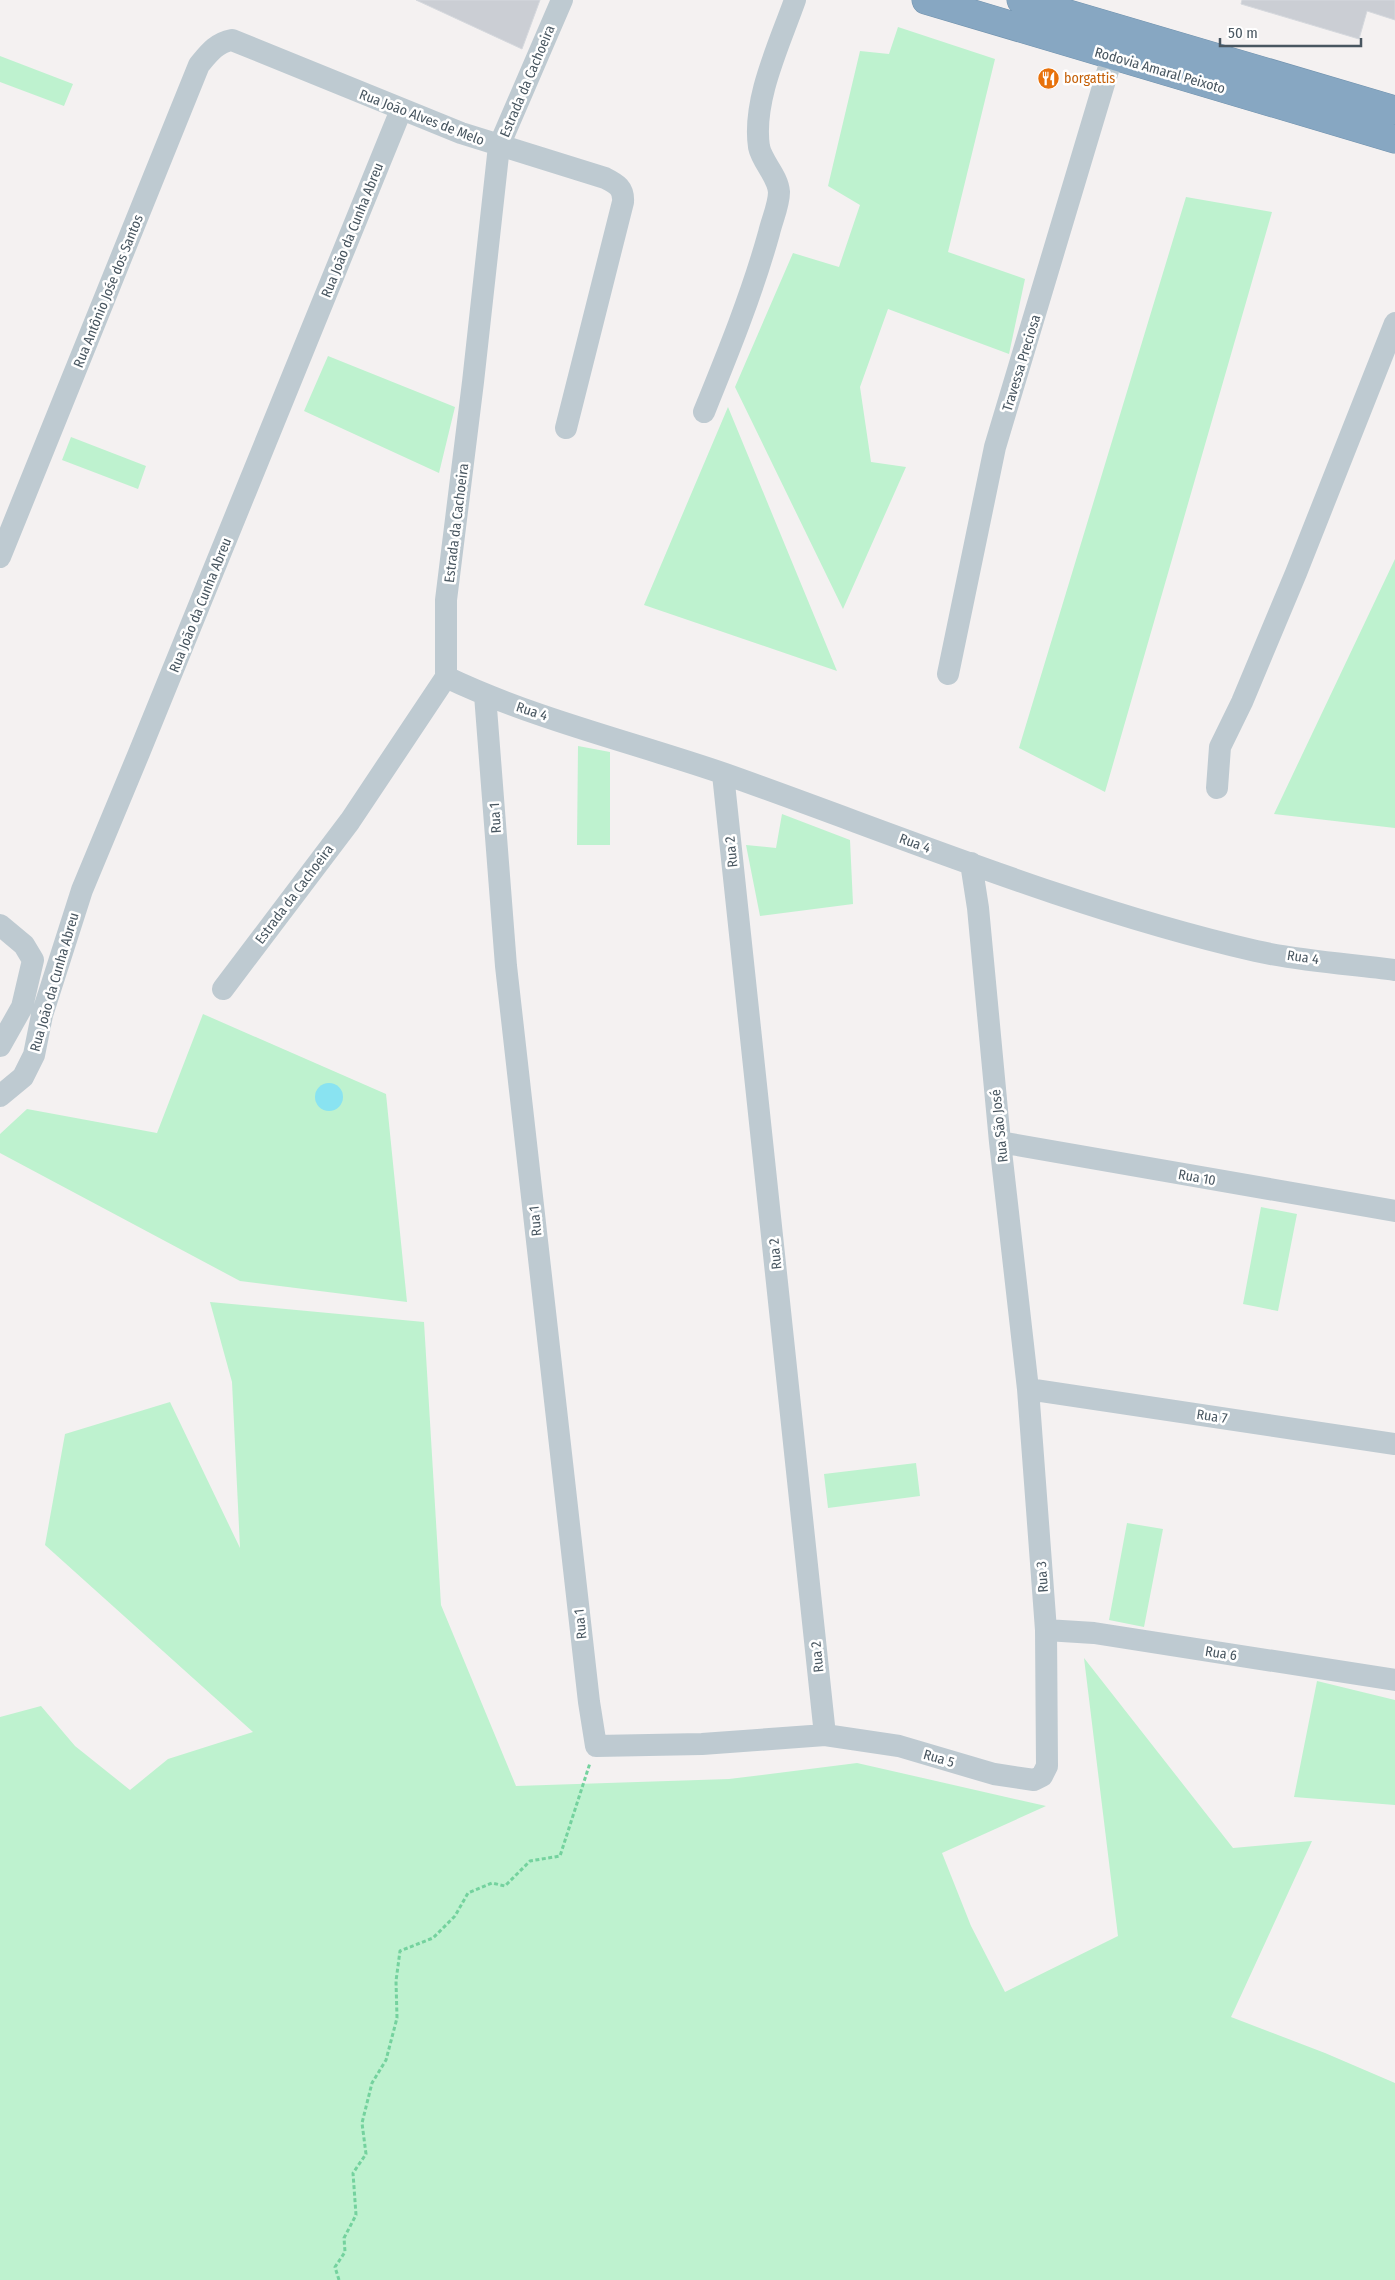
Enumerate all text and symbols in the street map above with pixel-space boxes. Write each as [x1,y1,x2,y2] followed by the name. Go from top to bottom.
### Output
[1220,15,1361,47] scale bar
[496,23,559,140] street label: Estrada da Cachoeira
[1228,24,1258,42] text: 50 m
[1093,44,1227,97] street label: Rodovia Amaral Peixoto
[1036,66,1060,90] restaurant icon: borgattis
[1064,70,1115,87] place label: borgattis
[357,86,487,149] street label: Rua João Alves de Melo
[318,160,387,300] street label: Rua João da Cunha Abreu
[70,212,147,370] street label: Rua Antônio Jośe dos Santos
[999,313,1044,414] street label: Travessa Preciosa
[441,462,472,584] street label: Estrada da Cachoeira
[166,535,235,675] street label: Rua João da Cunha Abreu
[514,698,550,725] street label: Rua 4
[486,802,505,834] street label: Rua 1
[897,830,933,857] street label: Rua 4
[721,836,742,868] street label: Rua 2
[252,841,337,947] street label: Estrada da Cachoeira
[26,911,82,1054] street label: Rua João da Cunha Abreu
[1286,947,1320,968] street label: Rua 4
[987,1088,1012,1163] street label: Rua São José
[1177,1166,1217,1189] street label: Rua 10
[525,1205,546,1237] street label: Rua 1
[765,1238,786,1270] street label: Rua 2
[1196,1406,1229,1427] street label: Rua 7
[1033,1561,1052,1593] street label: Rua 3
[570,1608,591,1640] street label: Rua 1
[807,1641,828,1673] street label: Rua 2
[1204,1643,1238,1664] street label: Rua 6
[921,1746,956,1771] street label: Rua 5

